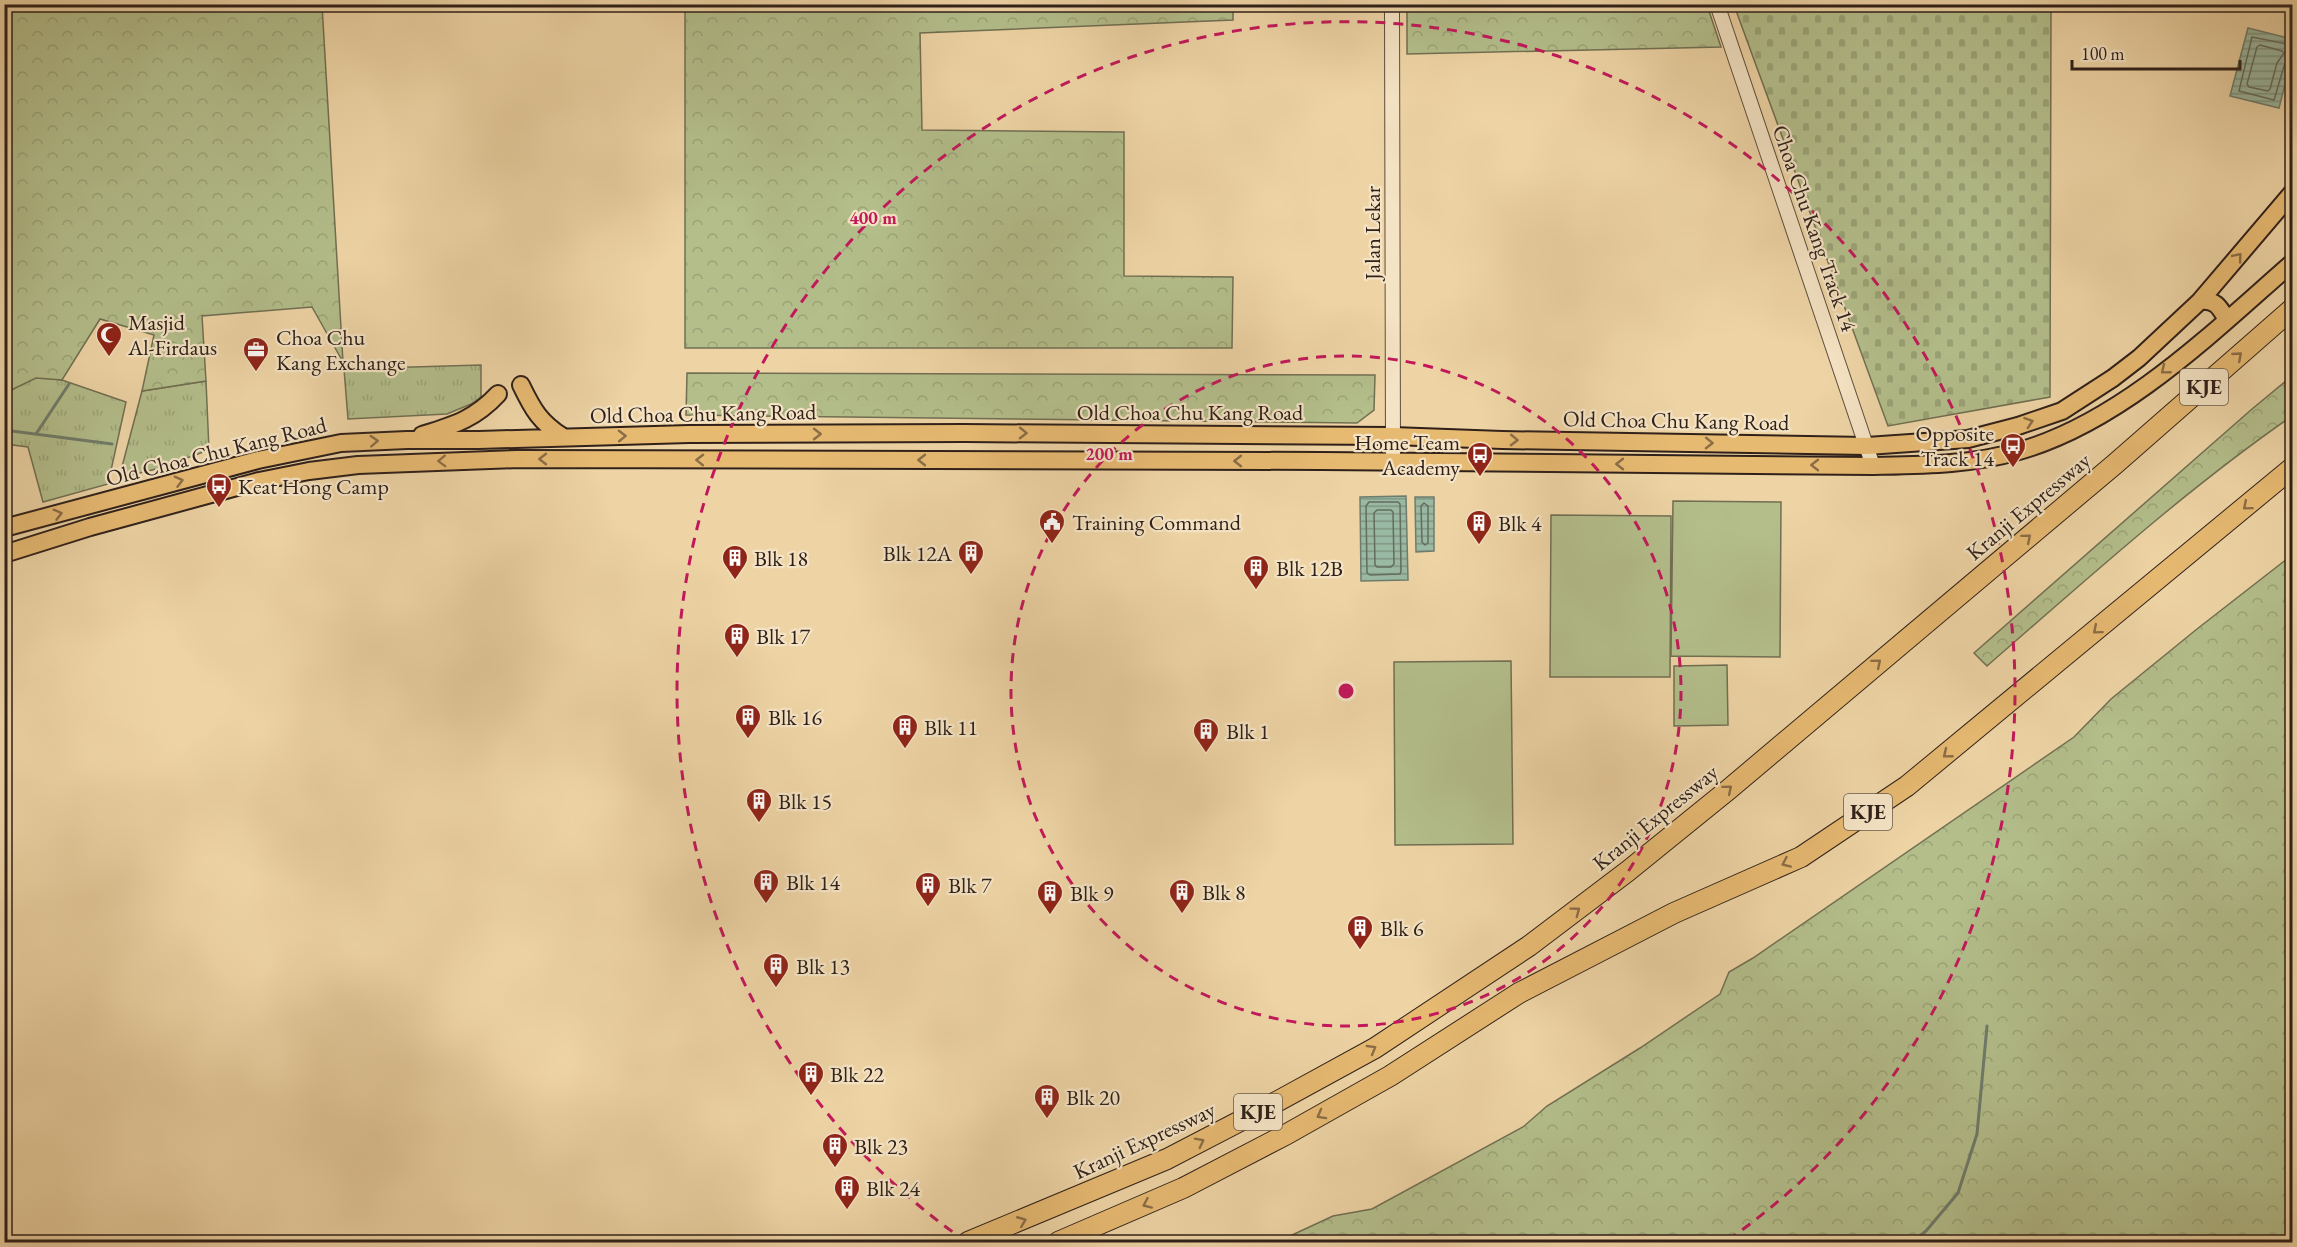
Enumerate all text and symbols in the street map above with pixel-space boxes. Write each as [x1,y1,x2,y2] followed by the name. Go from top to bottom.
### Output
[2072,33,2240,71] scale bar
[2081,42,2125,65] text: 100 m
[1766,121,1864,336] street label: Choa Chu Kang Track 14
[1358,185,1387,282] street label: Jalan Lekar
[849,206,897,229] text: 400 m
[2231,253,2242,264] one-way arrow
[127,308,217,362] place label: Masjid Al-Firdaus
[94,320,124,358] mosque icon: Masjid Al-Firdaus
[276,323,406,377] place label: Choa Chu Kang Exchange
[241,335,271,373] office icon: Choa Chu Kang Exchange
[2231,353,2242,364] one-way arrow
[2161,363,2172,374] one-way arrow
[2180,369,2228,405] road number: KJE
[590,397,817,430] street label: Old Choa Chu Kang Road
[1077,398,1304,427] street label: Old Choa Chu Kang Road
[1562,404,1790,437] street label: Old Choa Chu Kang Road
[103,410,330,493] street label: Old Choa Chu Kang Road
[2023,417,2033,430] one-way arrow
[1916,419,1994,473] place label: Opposite Track 14
[1018,427,1027,439] one-way arrow
[812,428,821,440] one-way arrow
[1354,428,1460,482] place label: Home Team Academy
[617,430,626,442] one-way arrow
[1998,431,2028,469] bus stop icon: Opposite Track 14
[1510,434,1519,446] one-way arrow
[369,435,378,448] one-way arrow
[1705,437,1714,450] one-way arrow
[1465,440,1495,478] bus stop icon: Home Team Academy
[1085,442,1133,465] text: 200 m
[1960,446,2097,567] street label: Kranji Expressway
[538,453,547,465] one-way arrow
[695,454,704,466] one-way arrow
[918,454,927,466] one-way arrow
[438,455,447,468] one-way arrow
[1234,455,1243,467] one-way arrow
[1615,458,1624,470] one-way arrow
[1810,459,1819,471] one-way arrow
[204,471,234,509] bus stop icon: Keat Hong Camp
[238,472,389,501] place label: Keat Hong Camp
[174,476,184,488] one-way arrow
[2243,498,2254,509] one-way arrow
[1037,507,1067,545] public building icon: Training Command
[52,508,62,521] one-way arrow
[1072,508,1242,537] place label: Training Command
[1464,508,1494,546] building icon: Blk 4
[1498,509,1542,538] place label: Blk 4
[2020,534,2031,545] one-way arrow
[956,538,986,576] building icon: Blk 12A
[883,539,953,568] place label: Blk 12A
[720,543,750,581] building icon: Blk 18
[754,544,808,573] place label: Blk 18
[1241,553,1271,591] building icon: Blk 12B
[1276,554,1343,583] place label: Blk 12B
[722,621,752,659] building icon: Blk 17
[756,622,810,651] place label: Blk 17
[2093,622,2104,633] one-way arrow
[1870,659,1881,670] one-way arrow
[1336,681,1356,701] centre of rings
[733,702,763,740] building icon: Blk 16
[768,703,822,732] place label: Blk 16
[890,712,920,750] building icon: Blk 11
[924,713,978,742] place label: Blk 11
[1191,716,1221,754] building icon: Blk 1
[1226,717,1269,746] place label: Blk 1
[1942,746,1953,757] one-way arrow
[1586,757,1724,877] street label: Kranji Expressway
[1721,785,1732,796] one-way arrow
[744,786,774,824] building icon: Blk 15
[778,787,832,816] place label: Blk 15
[1844,794,1892,830] road number: KJE
[1781,856,1792,868] one-way arrow
[751,867,781,905] building icon: Blk 14
[786,868,840,897] place label: Blk 14
[913,870,943,908] building icon: Blk 7
[948,871,992,900] place label: Blk 7
[1167,877,1197,915] building icon: Blk 8
[1035,878,1065,916] building icon: Blk 9
[1202,878,1245,907] place label: Blk 8
[1070,879,1114,908] place label: Blk 9
[1569,907,1580,918] one-way arrow
[1345,913,1375,951] building icon: Blk 6
[1380,914,1424,943] place label: Blk 6
[761,951,791,989] building icon: Blk 13
[796,952,850,981] place label: Blk 13
[1366,1045,1376,1056] one-way arrow
[796,1059,826,1097] building icon: Blk 22
[830,1060,884,1089] place label: Blk 22
[1032,1082,1062,1120] building icon: Blk 20
[1066,1083,1120,1112] place label: Blk 20
[1234,1094,1282,1130] road number: KJE
[1068,1095,1220,1186] street label: Kranji Expressway
[1316,1108,1327,1119] one-way arrow
[820,1131,850,1169] building icon: Blk 23
[854,1132,908,1161] place label: Blk 23
[1194,1138,1205,1149] one-way arrow
[832,1173,862,1211] building icon: Blk 24
[866,1174,920,1203] place label: Blk 24
[1142,1196,1153,1208] one-way arrow
[1016,1216,1027,1228] one-way arrow

